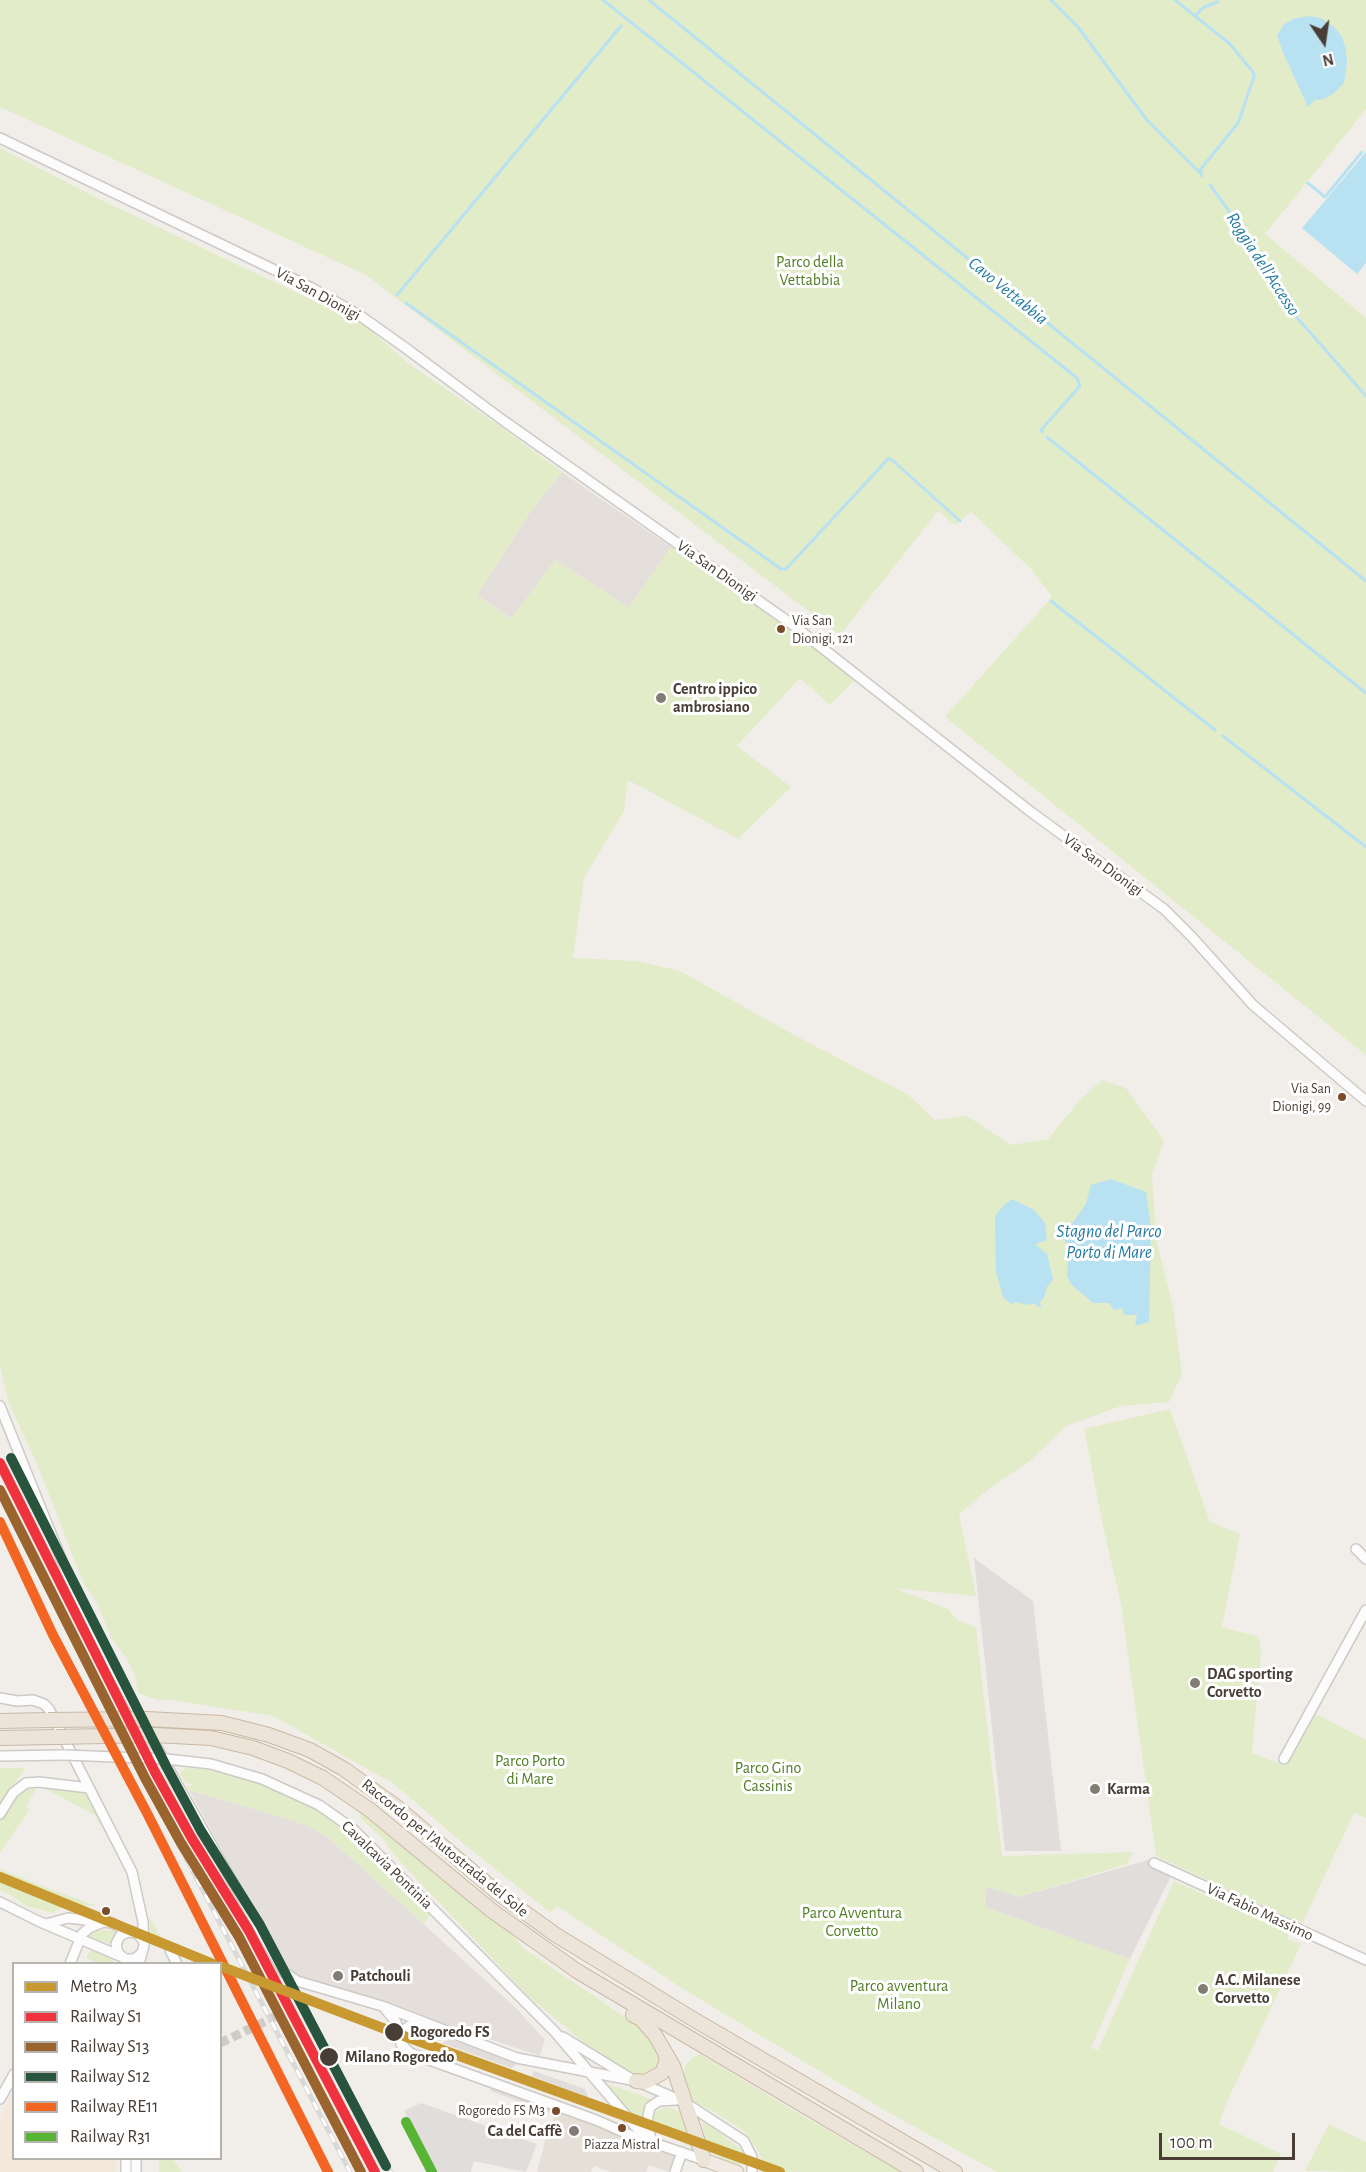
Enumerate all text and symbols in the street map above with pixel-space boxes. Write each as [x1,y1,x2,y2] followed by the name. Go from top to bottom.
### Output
[1294,12,1354,72] north arrow
[1321,50,1335,69] text: N
[1221,208,1305,320] water label: Roggia dell'Accesso
[776,252,844,290] park label: Parco della Vettabbia
[964,252,1052,330] water label: Cavo Vettabbia
[272,263,364,325] street label: Via San Dionigi
[673,536,761,606] street label: Via San Dionigi
[792,613,854,646] place label: Via San Dionigi, 121
[775,623,787,635] marker: Via San Dionigi, 121
[673,679,757,717] place label: Centro ippico ambrosiano
[654,691,668,705] marker: Centro ippico ambrosiano
[1059,830,1147,900] street label: Via San Dionigi
[1272,1081,1331,1114] place label: Via San Dionigi, 99
[1336,1091,1348,1103] marker: Via San Dionigi, 99
[1056,1221,1162,1264] water label: Stagno del Parco Porto di Mare
[1207,1664,1292,1702] place label: DAG sporting Corvetto
[1188,1676,1202,1690] marker: DAG sporting Corvetto
[495,1751,565,1789] park label: Parco Porto di Mare
[735,1758,801,1796] park label: Parco Gino Cassinis
[358,1775,532,1921] street label: Raccordo per l'Autostrada del Sole
[1107,1779,1150,1799] place label: Karma
[1088,1782,1102,1796] marker: Karma
[337,1817,437,1913] street label: Cavalcavia Pontinia
[1204,1879,1316,1945] street label: Via Fabio Massimo
[802,1903,902,1941] park label: Parco Avventura Corvetto
[100,1905,112,1917] unlabelled marker
[12,1962,222,2160] legend
[350,1966,411,1986] place label: Patchouli
[331,1969,345,1983] marker: Patchouli
[1215,1970,1301,2008] place label: A.C. Milanese Corvetto
[850,1976,948,2014] park label: Parco avventura Milano
[70,1978,137,1996] text: Metro M3
[1196,1982,1210,1996] marker: A.C. Milanese Corvetto
[70,2008,142,2026] text: Railway S1
[383,2021,405,2043] marker: Rogoredo FS
[410,2022,490,2042] place label: Rogoredo FS
[70,2038,149,2056] text: Railway S13
[318,2046,340,2068] marker: Milano Rogoredo
[345,2047,455,2067] place label: Milano Rogoredo
[70,2068,150,2086] text: Railway S12
[70,2098,158,2116] text: Railway RE11
[458,2103,545,2119] place label: Rogoredo FS M3
[550,2105,562,2117] marker: Rogoredo FS M3
[487,2121,562,2141] place label: Ca del Caffè
[1162,2121,1298,2159] scale bar
[616,2122,628,2134] marker: Piazza Mistral
[567,2124,581,2138] marker: Ca del Caffè
[70,2128,151,2146] text: Railway R31
[1170,2134,1213,2152] text: 100 m
[584,2137,660,2153] place label: Piazza Mistral

